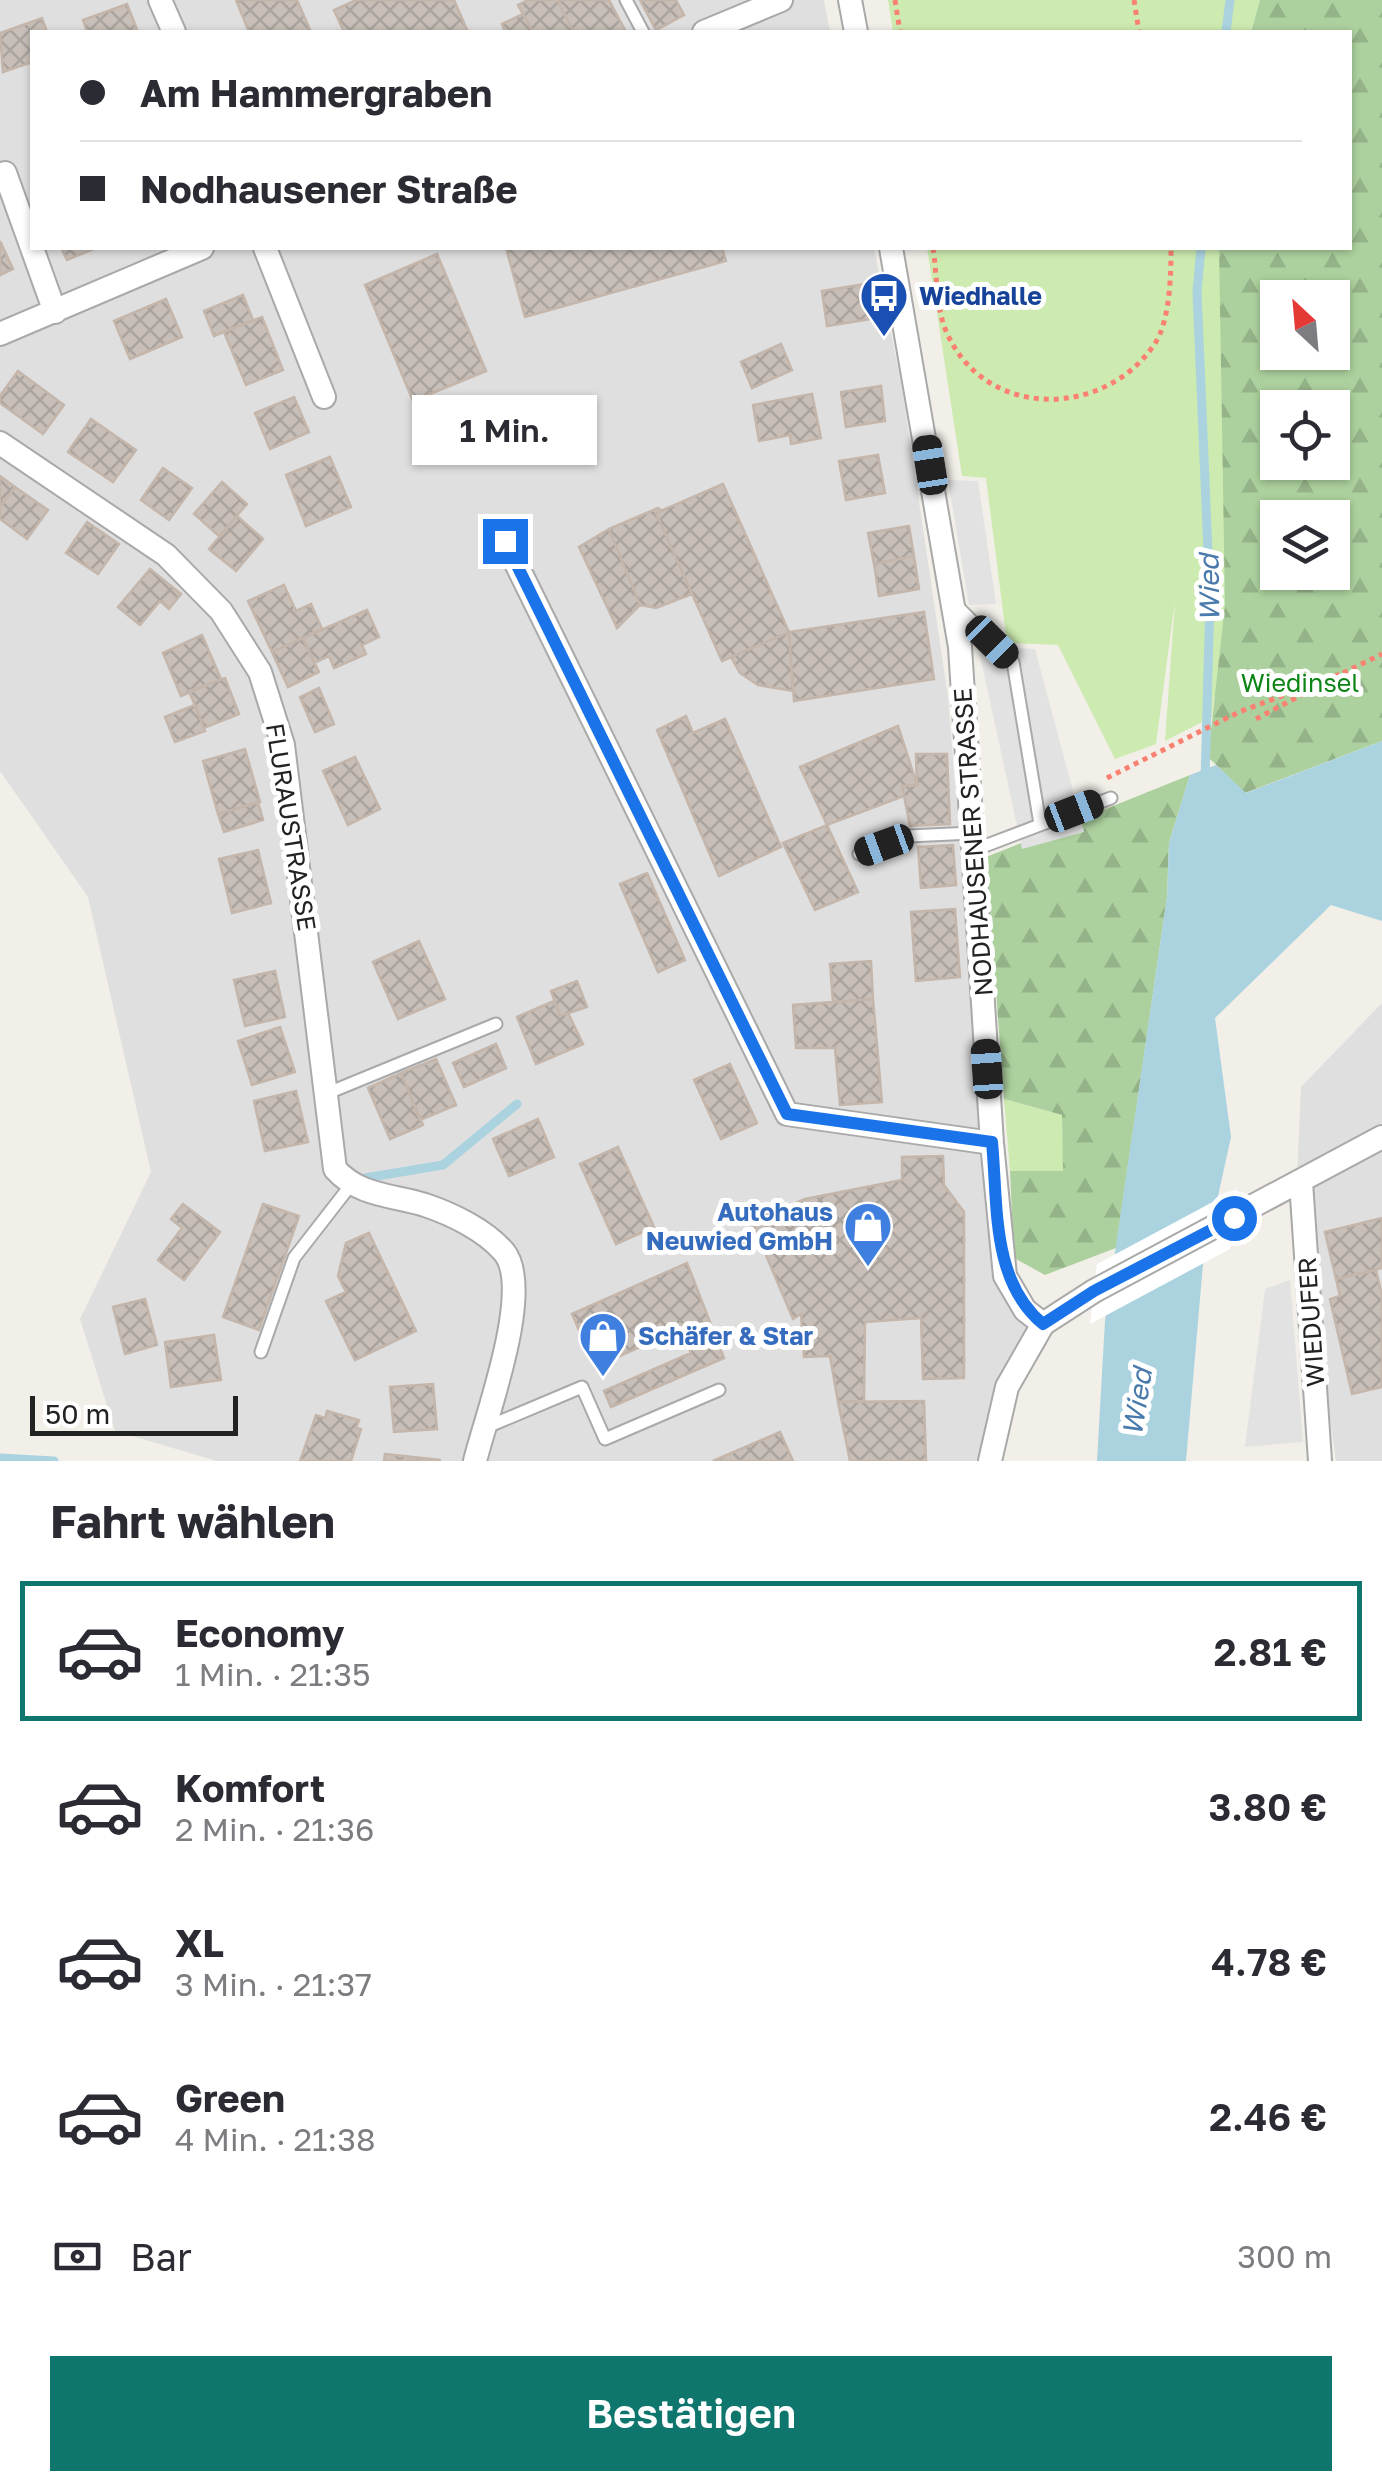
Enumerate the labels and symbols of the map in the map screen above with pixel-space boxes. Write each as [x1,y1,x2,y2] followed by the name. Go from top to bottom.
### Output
[858,270,910,338] bus stop icon: Wiedhalle
[919,280,1042,311] place label: Wiedhalle
[1260,280,1350,370] north arrow
[412,396,598,466] callout: 1 Min.
[910,433,950,497] car
[483,519,528,564] route end
[1191,551,1226,622] water label: Wied
[960,610,1024,674] car
[1241,667,1359,698] park label: Wiedinsel
[946,687,999,997] street label: NODHAUSENER STRASSE
[260,721,323,933] street label: FLURAUSTRASSE
[1041,786,1107,836] car
[851,821,917,869] car
[970,1038,1004,1100] car
[646,1196,833,1256] place label: Autohaus Neuwied GmbH
[1212,1196,1257,1241] route start
[842,1200,894,1268] shop icon: Autohaus Neuwied GmbH
[1291,1256,1330,1388] street label: WIEDUFER
[577,1310,629,1378] shop icon: Schäfer & Star
[638,1320,814,1351] place label: Schäfer & Star
[1115,1363,1159,1438] water label: Wied
[30,1391,238,1436] scale bar

